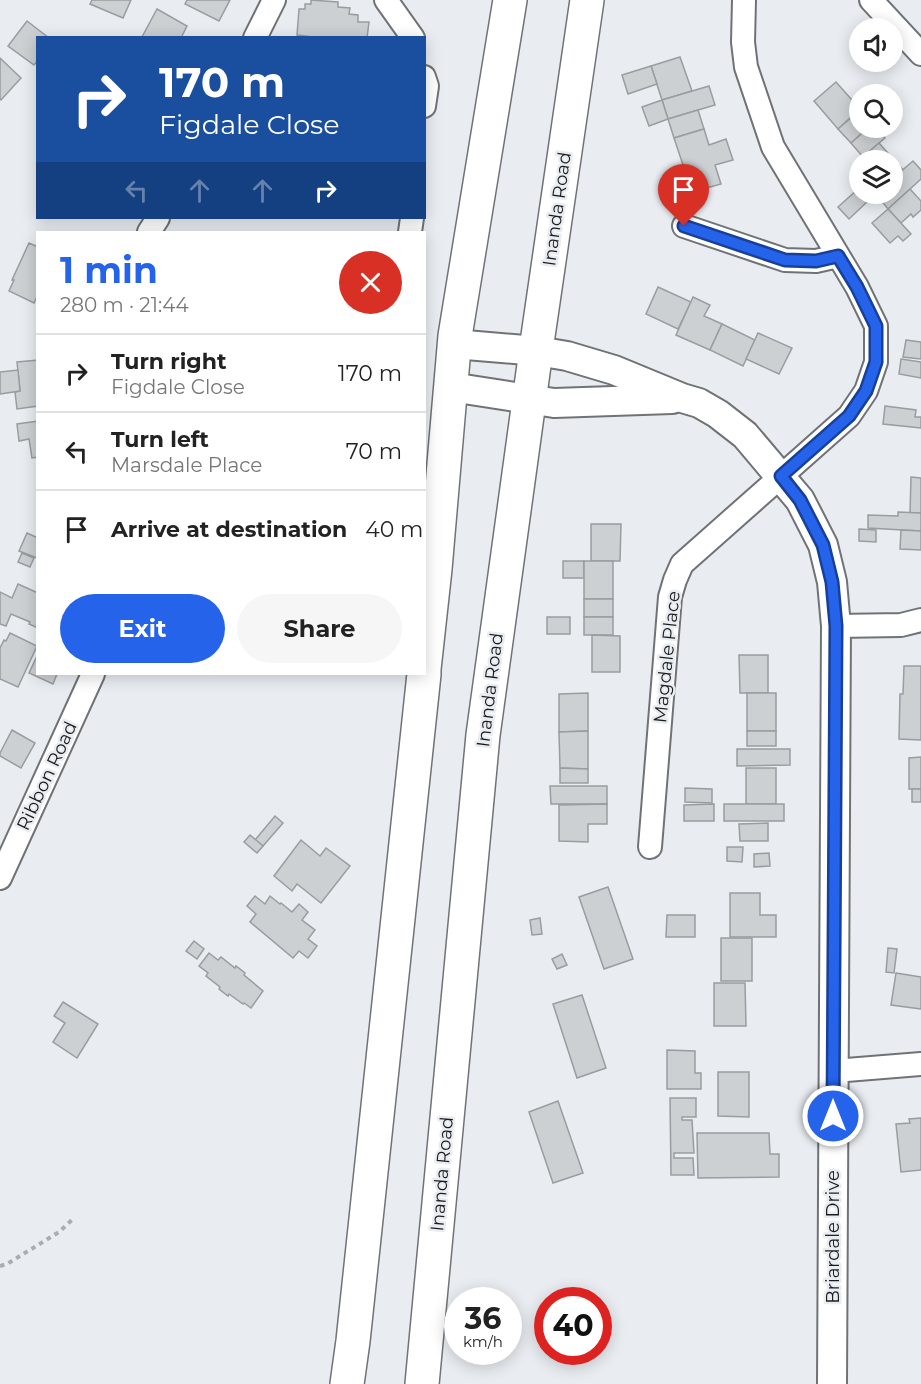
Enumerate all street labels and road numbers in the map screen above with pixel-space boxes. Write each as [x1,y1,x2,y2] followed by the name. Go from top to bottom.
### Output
[538,151,576,267] street label: Inanda Road
[649,590,685,724] street label: Magdale Place
[472,632,508,748] street label: Inanda Road
[12,718,82,834] street label: Ribbon Road
[426,1116,458,1232] street label: Inanda Road
[822,1170,844,1304] street label: Briardale Drive

